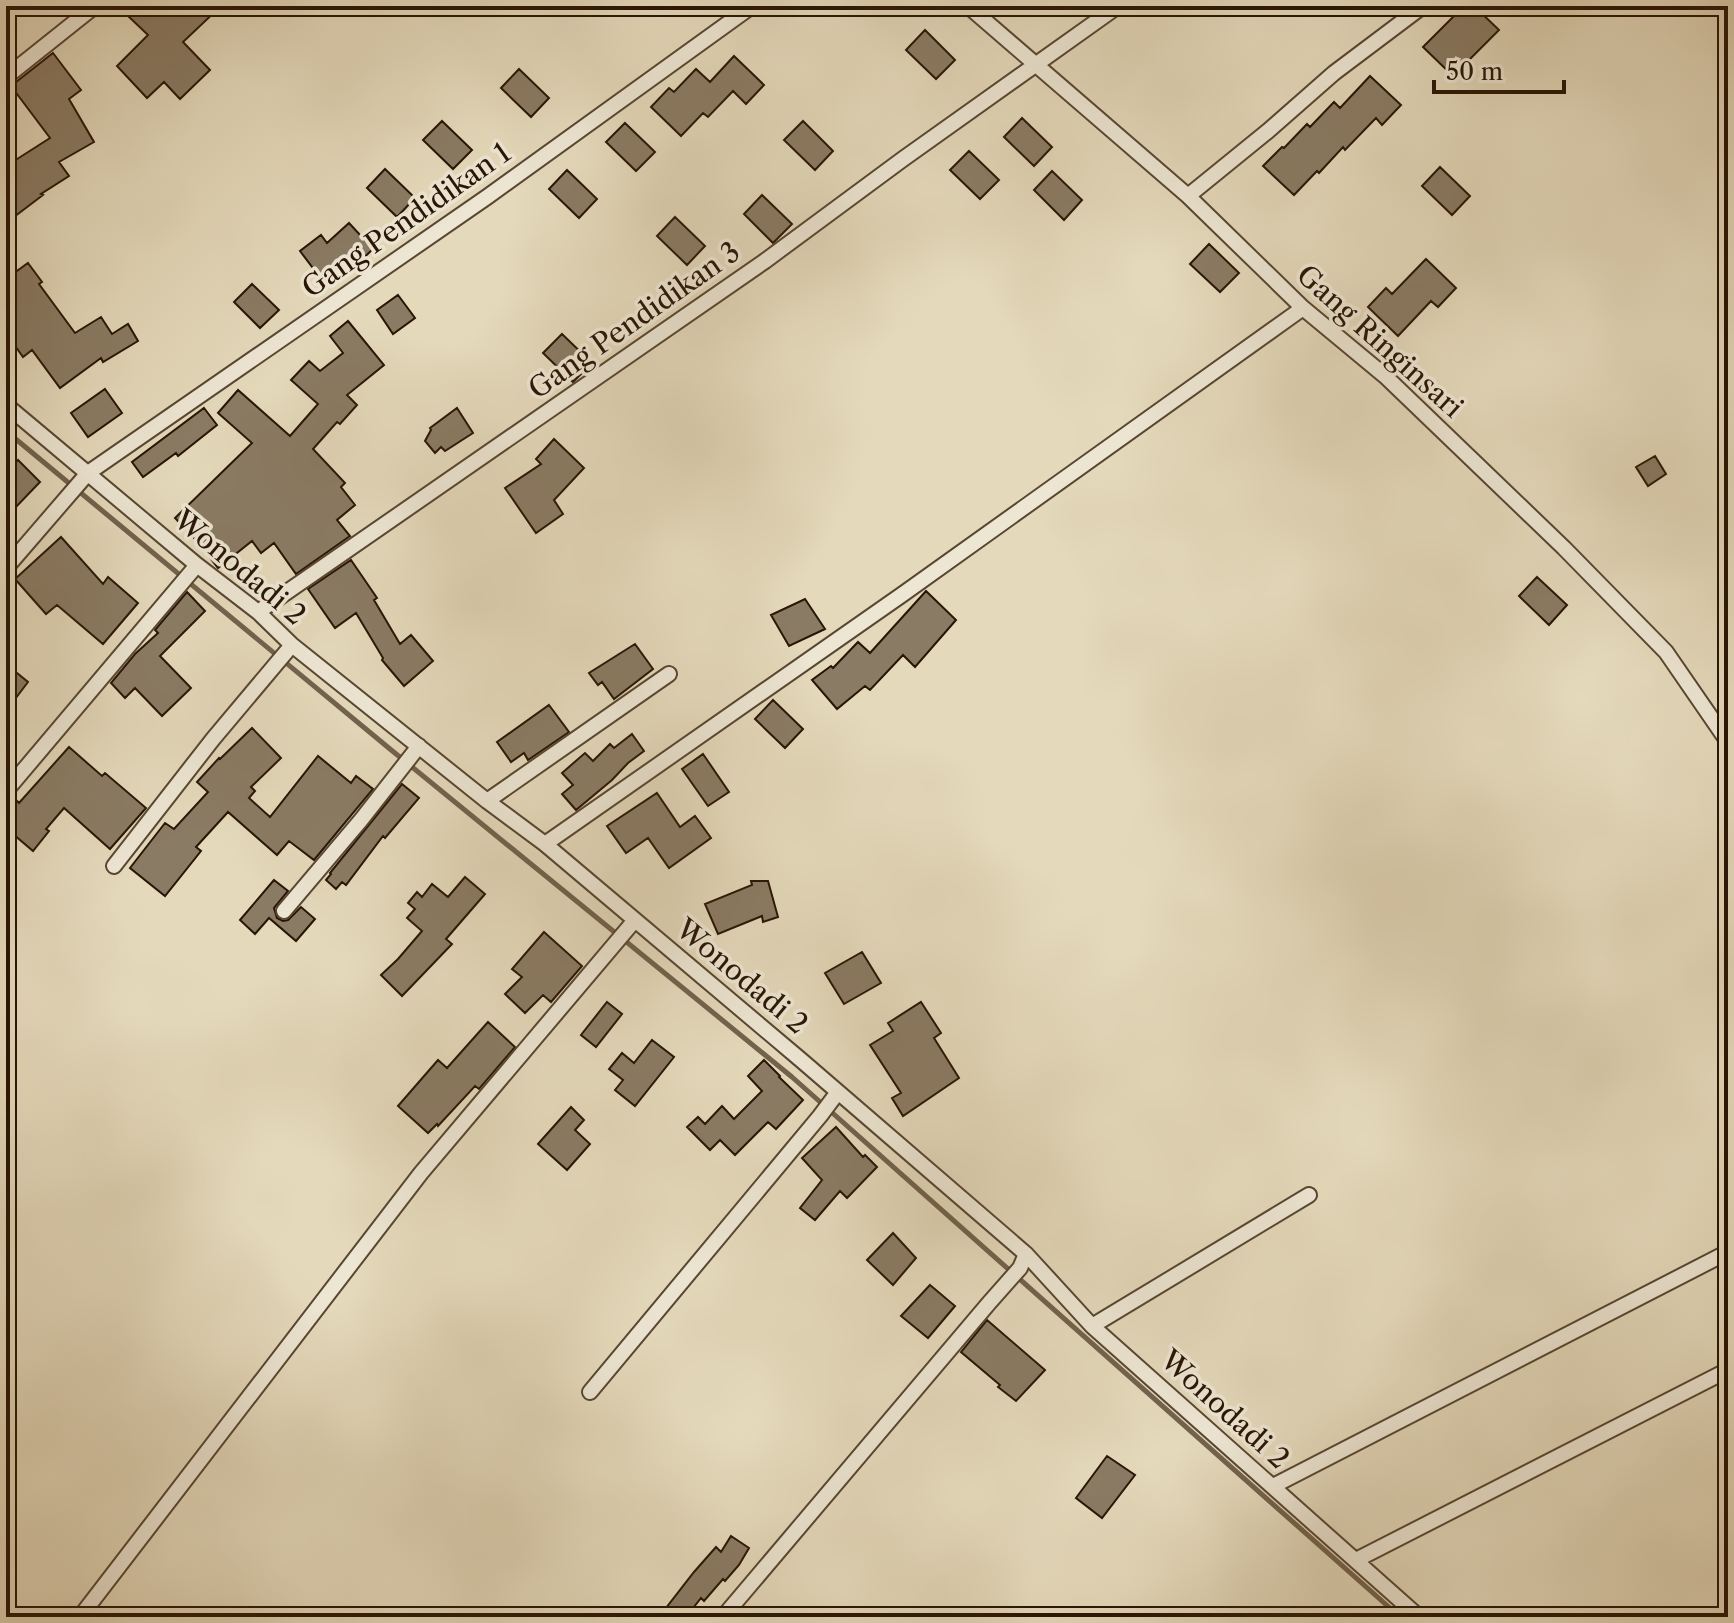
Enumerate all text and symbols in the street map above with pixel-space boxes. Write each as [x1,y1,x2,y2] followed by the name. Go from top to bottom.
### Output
[1434,44,1564,94] scale bar
[1446,57,1503,86] text: 50 m
[295,135,517,305] street label: Gang Pendidikan 1
[522,234,746,406] street label: Gang Pendidikan 3
[1290,258,1470,424] street label: Gang Ringinsari
[167,502,313,632] street label: Wonodadi 2
[669,911,815,1041] street label: Wonodadi 2
[1153,1342,1296,1476] street label: Wonodadi 2

